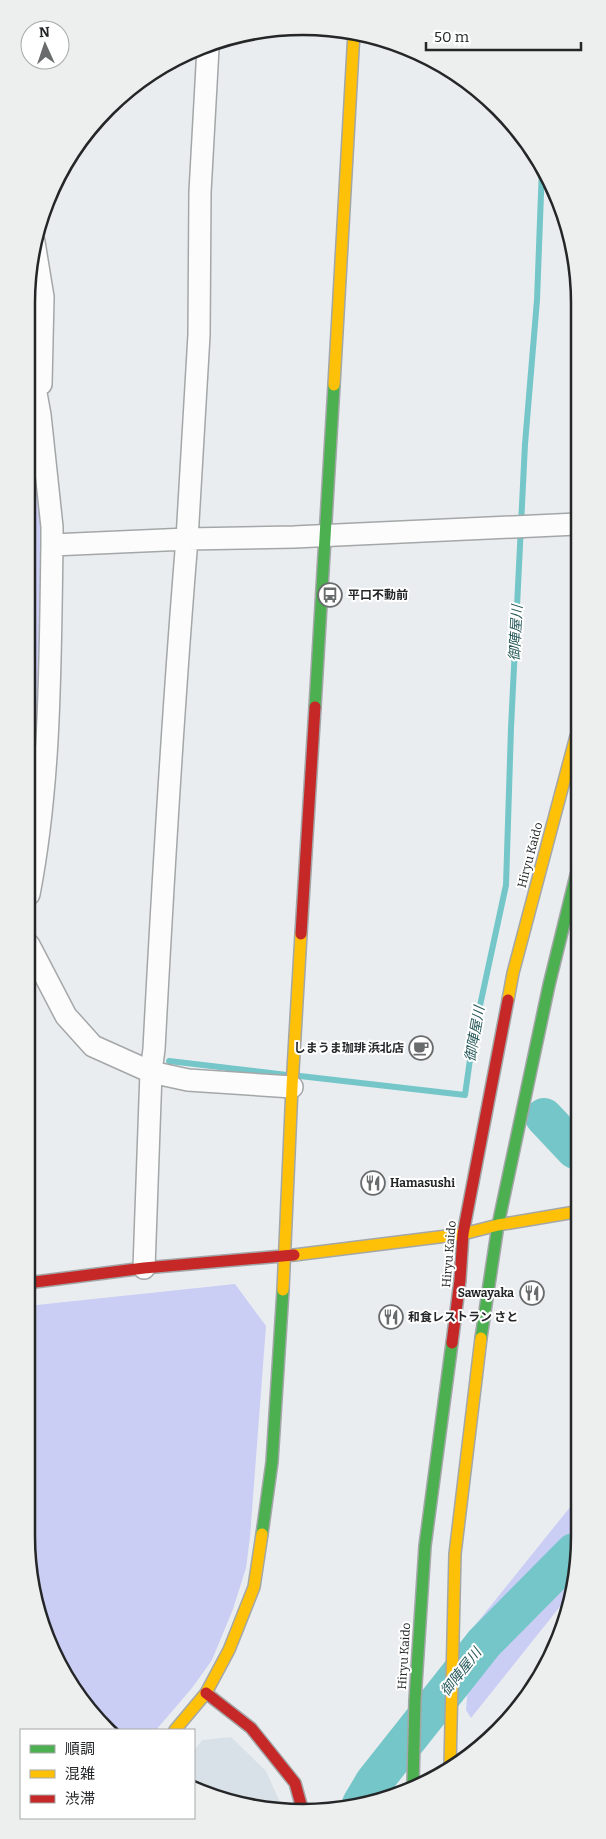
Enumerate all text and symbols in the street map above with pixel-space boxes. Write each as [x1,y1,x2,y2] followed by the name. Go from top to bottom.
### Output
[20,20,70,70] north arrow
[426,20,581,52] scale bar
[39,24,50,41] text: N
[434,28,470,46] text: 50 m
[317,582,343,608] bus stop icon: 平口不動前
[348,588,408,602] place label: 平口不動前
[506,603,526,661] water label: 御陣屋川
[515,821,545,889] street label: Hiryu Kaido
[462,1003,489,1063] water label: 御陣屋川
[408,1035,434,1061] cafe icon: しまうま珈琲 浜北店
[294,1041,404,1055] place label: しまうま珈琲 浜北店
[360,1170,386,1196] restaurant icon: Hamasushi
[390,1176,455,1190] place label: Hamasushi
[439,1220,459,1288] street label: Hiryu Kaido
[519,1280,545,1306] restaurant icon: Sawayaka
[458,1286,514,1300] place label: Sawayaka
[378,1304,404,1330] restaurant icon: 和食レストラン さと
[408,1310,518,1324] place label: 和食レストラン さと
[395,1622,413,1690] street label: Hiryu Kaido
[437,1643,486,1699] water label: 御陣屋川
[20,1729,195,1819] legend
[65,1740,95,1758] text: 順調
[65,1765,95,1783] text: 混雑
[65,1790,95,1808] text: 渋滞

